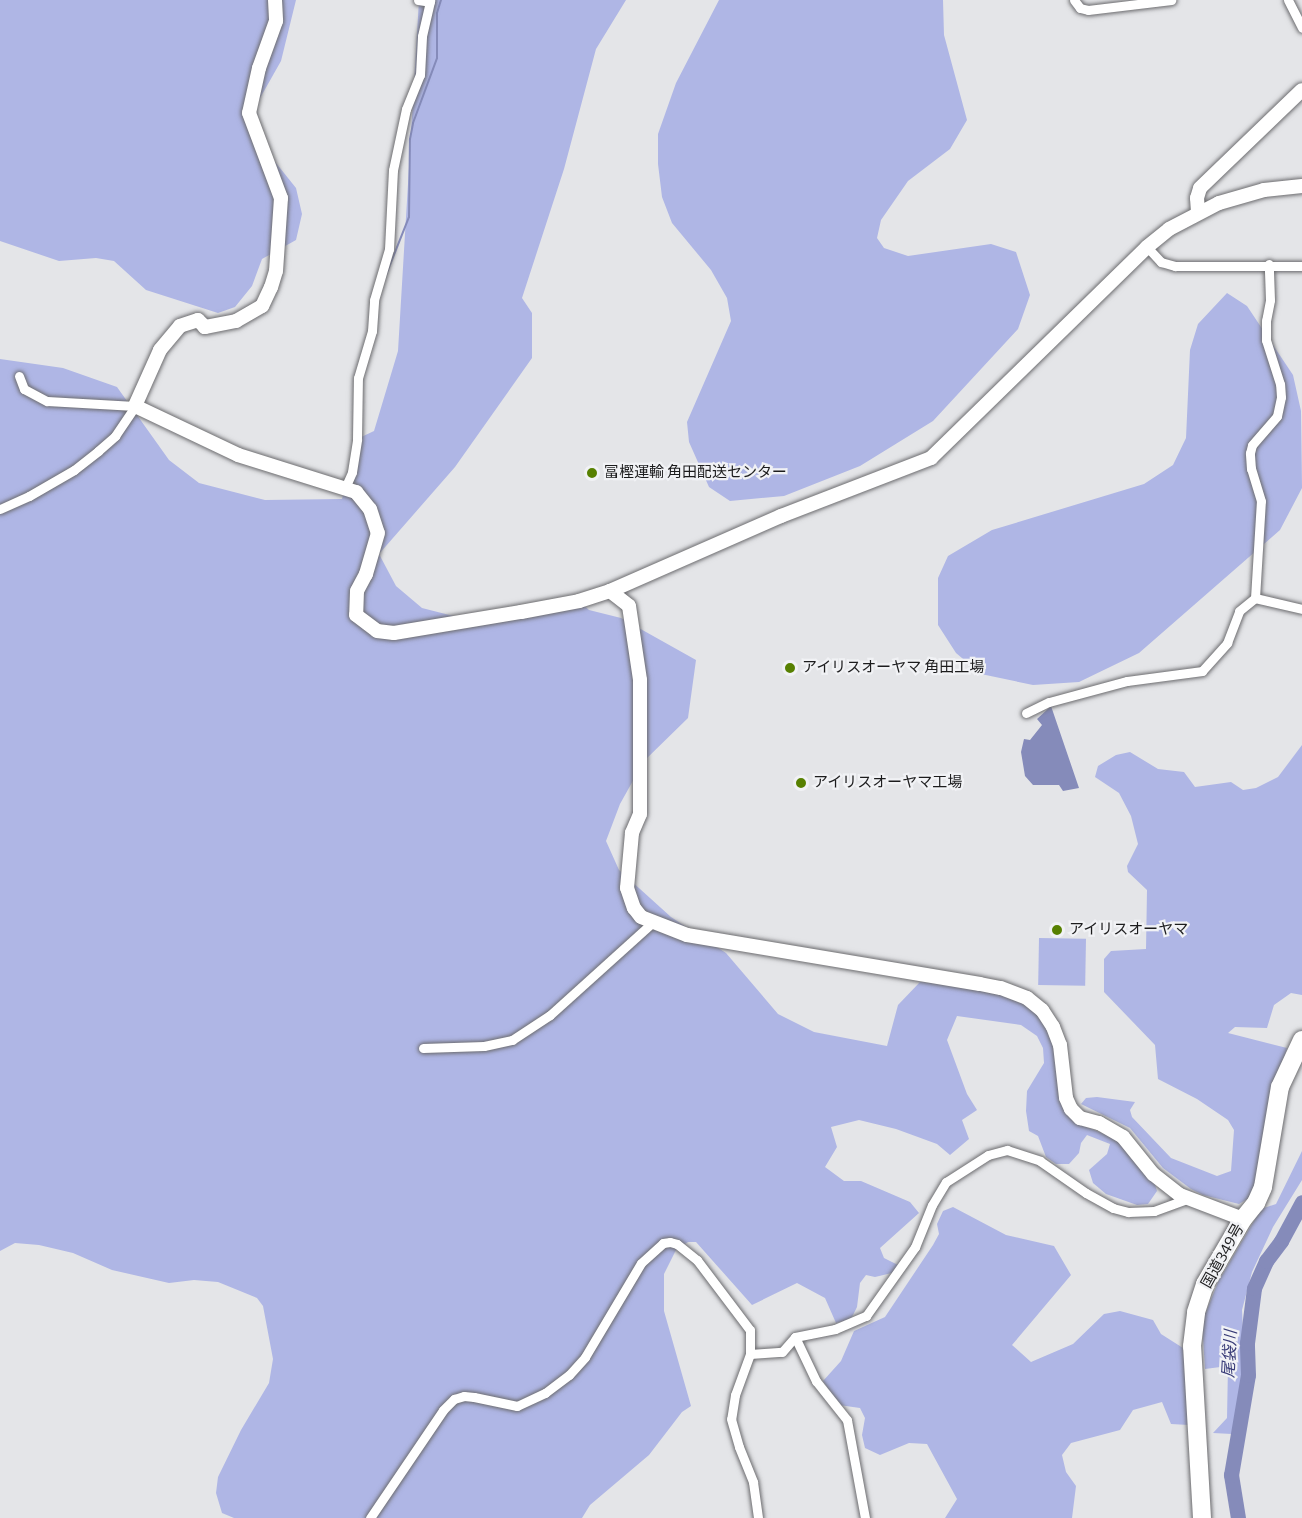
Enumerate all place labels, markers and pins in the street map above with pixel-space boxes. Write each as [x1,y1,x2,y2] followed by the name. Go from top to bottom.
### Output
[604,464,787,482] place label: 冨樫運輸 角田配送センター
[585,466,599,480] marker: 冨樫運輸 角田配送センター
[802,659,985,677] place label: アイリスオーヤマ 角田工場
[783,661,797,675] marker: アイリスオーヤマ 角田工場
[813,774,963,792] place label: アイリスオーヤマ工場
[794,776,808,790] marker: アイリスオーヤマ工場
[1069,921,1189,939] place label: アイリスオーヤマ
[1050,923,1064,937] marker: アイリスオーヤマ

